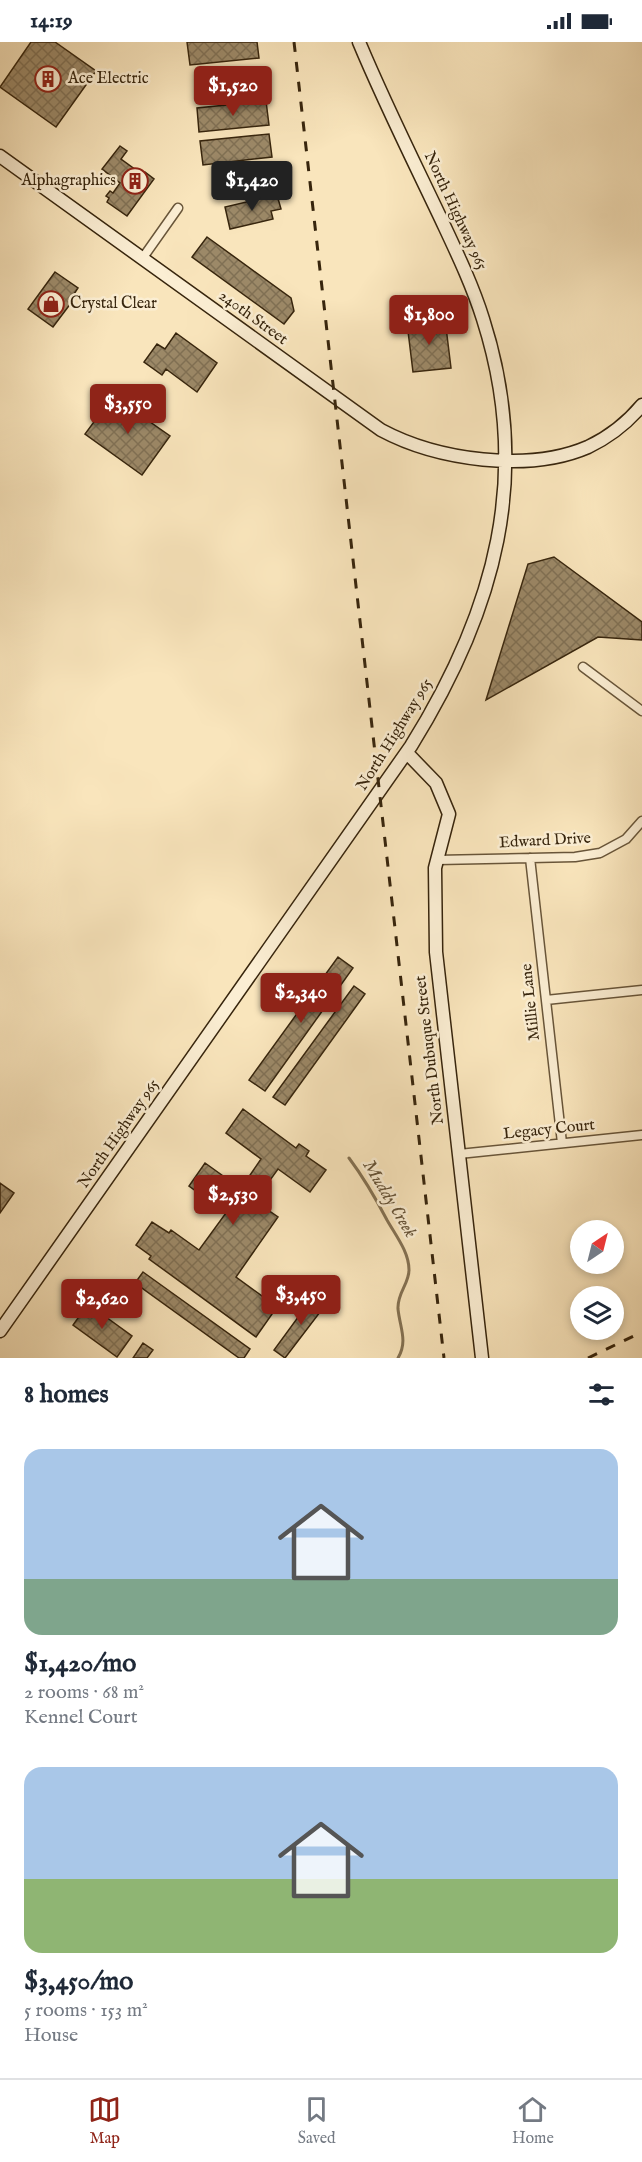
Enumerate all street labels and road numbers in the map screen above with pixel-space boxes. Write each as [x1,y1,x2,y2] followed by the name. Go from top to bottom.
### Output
[419,149,491,274] street label: North Highway 965
[215,286,292,350] street label: 240th Street
[352,675,438,795] street label: North Highway 965
[499,829,591,853] street label: Edward Drive
[517,963,545,1041] street label: Millie Lane
[411,974,449,1126] street label: North Dubuque Street
[74,1075,164,1192] street label: North Highway 965
[502,1115,596,1145] street label: Legacy Court

